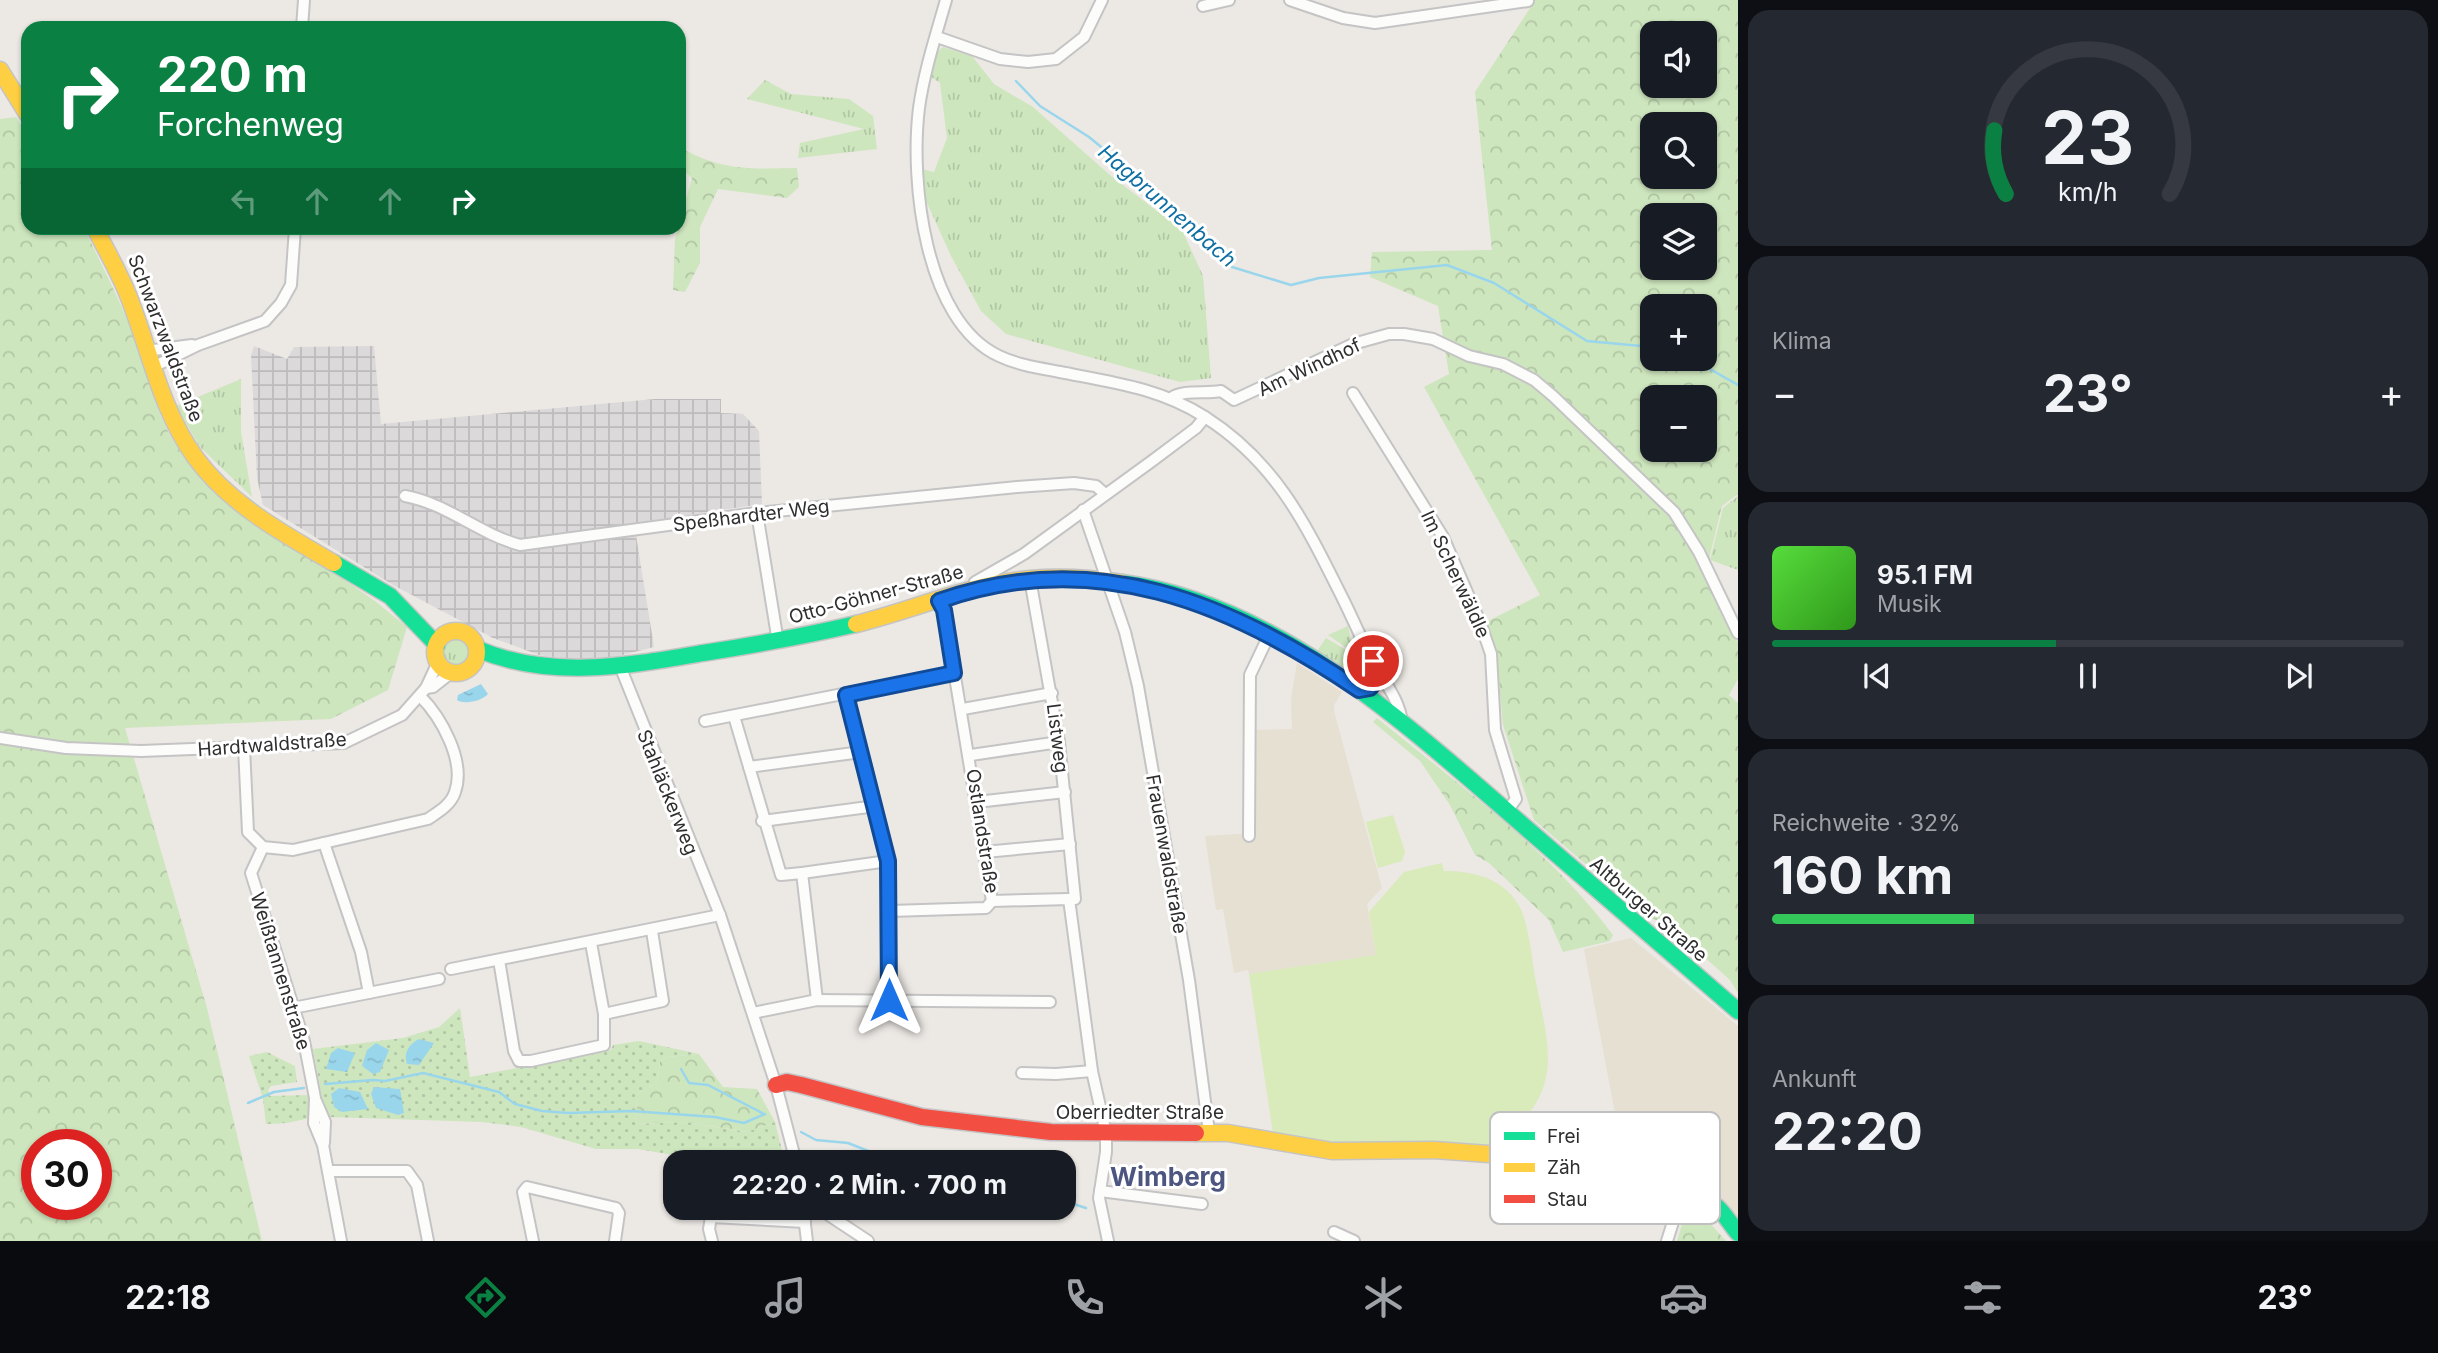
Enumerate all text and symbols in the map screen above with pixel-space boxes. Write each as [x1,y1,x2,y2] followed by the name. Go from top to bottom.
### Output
[1640,21,1717,462] map controls
[1640,21,1717,98] button: sound
[157,45,308,104] text: 220 m
[42,49,133,140] icon: right
[2042,93,2134,182] text: 23
[157,105,344,144] text: Forchenweg
[1640,112,1717,189] button: search
[1093,139,1241,272] water label: Hagbrunnenbach
[2058,177,2118,207] text: km/h
[225,182,263,220] icon: left
[298,182,336,220] icon: ahead
[371,182,409,220] icon: ahead
[444,182,482,220] icon: right
[1640,203,1717,280] button: layers
[123,251,208,425] street label: Schwarzwaldstraße
[1640,294,1717,371] button: +
[1772,327,1832,355] text: Klima
[1254,334,1364,401] street label: Am Windhof
[2043,362,2133,425] text: 23°
[1772,370,1797,416] text: −
[2379,370,2404,416] text: +
[1640,385,1717,462] button: −
[672,494,831,536] street label: Speßhardter Weg
[1416,507,1495,642] street label: Im Scherwäldle
[1877,559,1973,590] text: 95.1 FM
[786,560,966,629] street label: Otto-Göhner-Straße
[1877,590,1942,618] text: Musik
[1343,631,1403,691] pin
[1354,642,1392,680] icon: arrive
[1858,657,1896,695] icon: previous
[2069,657,2107,695] icon: pause
[2280,657,2318,695] icon: next
[1042,702,1073,774] street label: Listweg
[632,726,703,858] street label: Stahläckerweg
[197,728,347,761] street label: Hardtwaldstraße
[961,767,1004,895] street label: Ostlandstraße
[1141,773,1192,936] street label: Frauenwaldstraße
[1772,809,1961,837] text: Reichweite · 32%
[1772,844,1953,907] text: 160 km
[1585,852,1712,967] street label: Altburger Straße
[246,889,315,1053] street label: Weißtannenstraße
[852,963,926,1037] position arrow
[1772,1065,1857,1093] text: Ankunft
[1772,1100,1923,1163] text: 22:20
[1056,1101,1224,1124] street label: Oberriedter Straße
[1490,1112,1720,1224] legend
[1547,1125,1580,1148] text: Frei
[21,1129,112,1220] speed limit sign: 30
[1547,1156,1581,1179] text: Zäh
[1110,1161,1226,1192] district label: Wimberg
[732,1169,1007,1200] text: 22:20 · 2 Min. · 700 m
[1547,1188,1587,1211] text: Stau
[461,1273,510,1322] icon: directions
[761,1273,810,1322] icon: music
[1060,1273,1109,1322] icon: phone
[1359,1273,1408,1322] icon: climate
[1659,1273,1708,1322] icon: car
[1958,1273,2007,1322] icon: filters
[125,1278,211,1317] text: 22:18
[2257,1278,2313,1317] text: 23°

